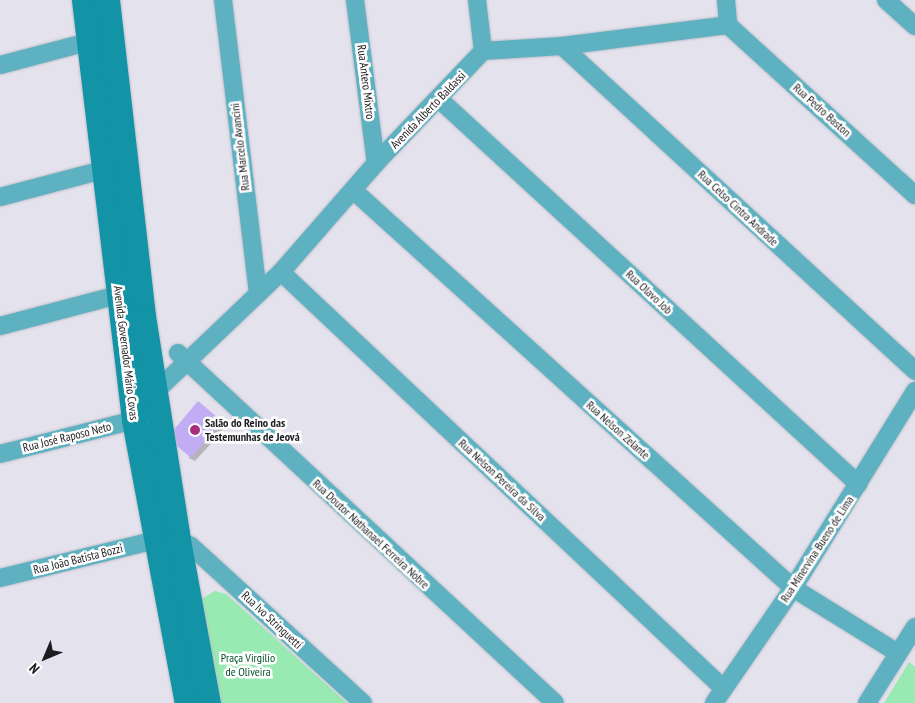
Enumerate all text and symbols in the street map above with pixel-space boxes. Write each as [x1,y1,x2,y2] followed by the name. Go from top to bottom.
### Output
[354,44,378,120] street label: Rua Antero Mixtro
[387,68,469,152] street label: Avenida Alberto Baldassi
[790,80,854,140] street label: Rua Pedro Baston
[227,102,253,192] street label: Rua Marcelo Avancini
[695,167,781,249] street label: Rua Celso Cintra Andrade
[623,267,675,317] street label: Rua Olavo Job
[111,285,141,421] street label: Avenida Governador Mário Covas
[583,398,653,462] street label: Rua Nelson Zelante
[205,416,300,444] place label: Salão do Reino das Testemunhas de Jeová
[21,419,113,455] street label: Rua José Raposo Neto
[189,424,201,436] marker: Salão do Reino das Testemunhas de Jeová
[456,436,548,524] street label: Rua Nelson Pereira da Silva
[310,476,432,592] street label: Rua Doutor Nathanael Ferreira Nobre
[777,493,857,605] street label: Rua Minervina Bueno de Lima
[32,541,124,577] street label: Rua João Batista Bozzi
[239,588,305,652] street label: Rua Ivo Stringuetti
[20,633,70,683] north arrow
[221,651,275,679] park label: Praça Virgílio de Oliveira
[25,660,43,678] text: N

